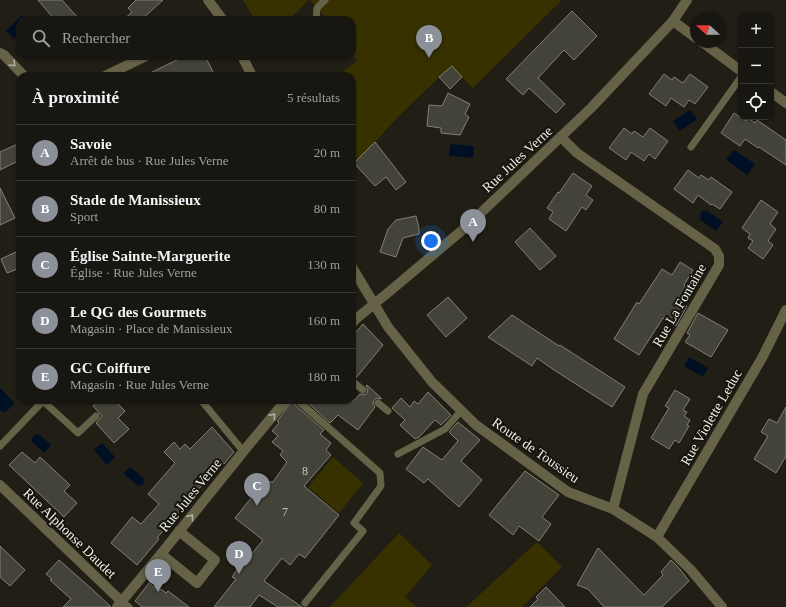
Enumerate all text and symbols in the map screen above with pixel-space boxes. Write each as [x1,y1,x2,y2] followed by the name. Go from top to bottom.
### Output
[690,12,726,48] north arrow
[738,12,774,120] map controls
[738,12,774,48] button: +
[16,16,356,60] search box
[416,25,442,58] pin: B
[30,27,52,49] icon: search
[62,30,130,46] text: Rechercher
[738,48,774,84] button: −
[8,59,16,67] one-way arrow
[738,84,774,120] button: locate
[32,88,119,107] text: À proximité
[287,90,340,105] text: 5 résultats
[479,123,555,196] street label: Rue Jules Verne
[70,136,112,152] text: Savoie
[40,145,50,160] text: A
[314,145,340,160] text: 20 m
[70,153,229,168] text: Arrêt de bus · Rue Jules Verne
[70,192,201,208] text: Stade de Manissieux
[41,201,49,216] text: B
[314,201,340,216] text: 80 m
[70,209,98,224] text: Sport
[460,209,486,242] pin: A
[421,231,441,251] your location
[70,248,230,264] text: Église Sainte-Marguerite
[40,257,50,272] text: C
[307,257,340,272] text: 130 m
[650,261,709,349] street label: Rue La Fontaine
[70,265,197,280] text: Église · Rue Jules Verne
[70,304,206,320] text: Le QG des Gourmets
[40,313,50,328] text: D
[307,313,340,328] text: 160 m
[70,321,232,336] text: Magasin · Place de Manissieux
[70,360,150,376] text: GC Coiffure
[678,366,745,468] street label: Rue Violette Leduc
[41,369,49,384] text: E
[307,369,340,384] text: 180 m
[70,377,209,392] text: Magasin · Rue Jules Verne
[268,413,275,421] one-way arrow
[489,415,582,486] street label: Route de Toussieu
[156,456,225,535] street label: Rue Jules Verne
[302,464,308,478] house number: 8
[244,473,270,506] pin: C
[20,485,119,582] street label: Rue Alphonse Daudet
[282,505,288,519] house number: 7
[186,514,193,521] one-way arrow
[226,541,252,574] pin: D
[145,559,171,592] pin: E

